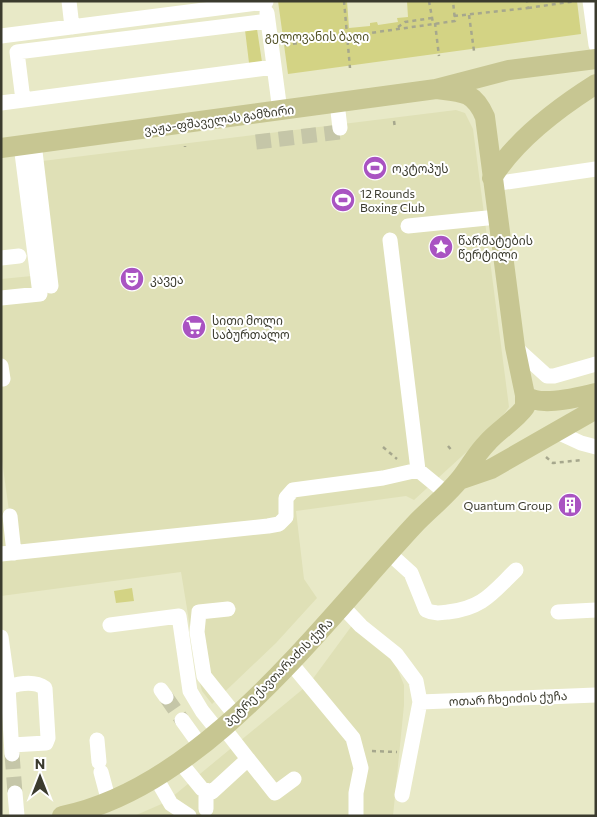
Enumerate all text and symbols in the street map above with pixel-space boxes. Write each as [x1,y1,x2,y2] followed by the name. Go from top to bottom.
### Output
[265,29,369,45] park label: გელოვანის ბაღი
[143,102,295,138] street label: ვაჟა-ფშაველას გამზირი
[362,155,388,181] sports icon: ოკტოპუს
[392,161,449,176] place label: ოკტოპუს
[360,186,425,214] place label: 12 Rounds Boxing Club
[330,187,356,213] sports icon: 12 Rounds Boxing Club
[458,233,533,263] place label: წარმატების წერტილი
[428,234,454,260] place icon: წარმატების წერტილი
[119,266,145,292] theatre icon: კავეა
[150,272,184,287] place label: კავეა
[212,313,290,343] place label: სითი მოლი საბურთალო
[181,314,207,340] supermarket icon: სითი მოლი საბურთალო
[557,492,583,518] building icon: Quantum Group
[464,498,552,512] place label: Quantum Group
[221,615,336,730] street label: პეტრე ქავთარაძის ქუჩა
[448,688,568,709] street label: ოთარ ჩხეიძის ქუჩა
[15,752,65,802] north arrow
[35,755,45,772] text: N

